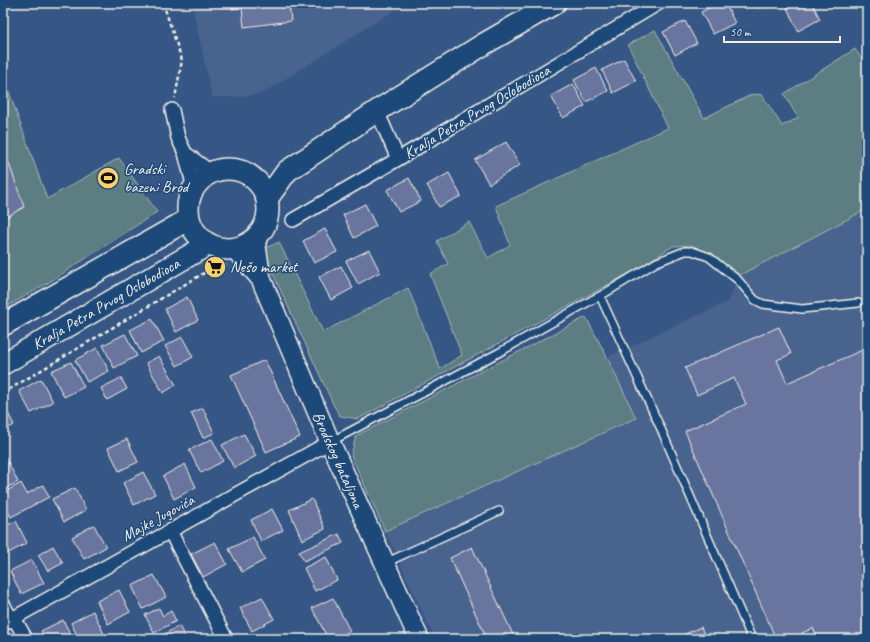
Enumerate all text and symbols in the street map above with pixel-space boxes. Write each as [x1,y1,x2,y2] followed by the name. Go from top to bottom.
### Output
[724,18,840,44] scale bar
[730,24,752,40] text: 50 m
[400,60,555,164] street label: Kralja Petra Prvog Oslobodioca
[124,159,191,197] place label: Gradski bazeni Brod
[95,165,121,191] sports icon: Gradski bazeni Brod
[29,253,184,354] street label: Kralja Petra Prvog Oslobodioca
[202,254,228,280] supermarket icon: Nešo market
[230,257,299,277] place label: Nešo market
[308,409,369,513] street label: Brodskog bataljona
[118,489,199,546] street label: Majke Jugovića

